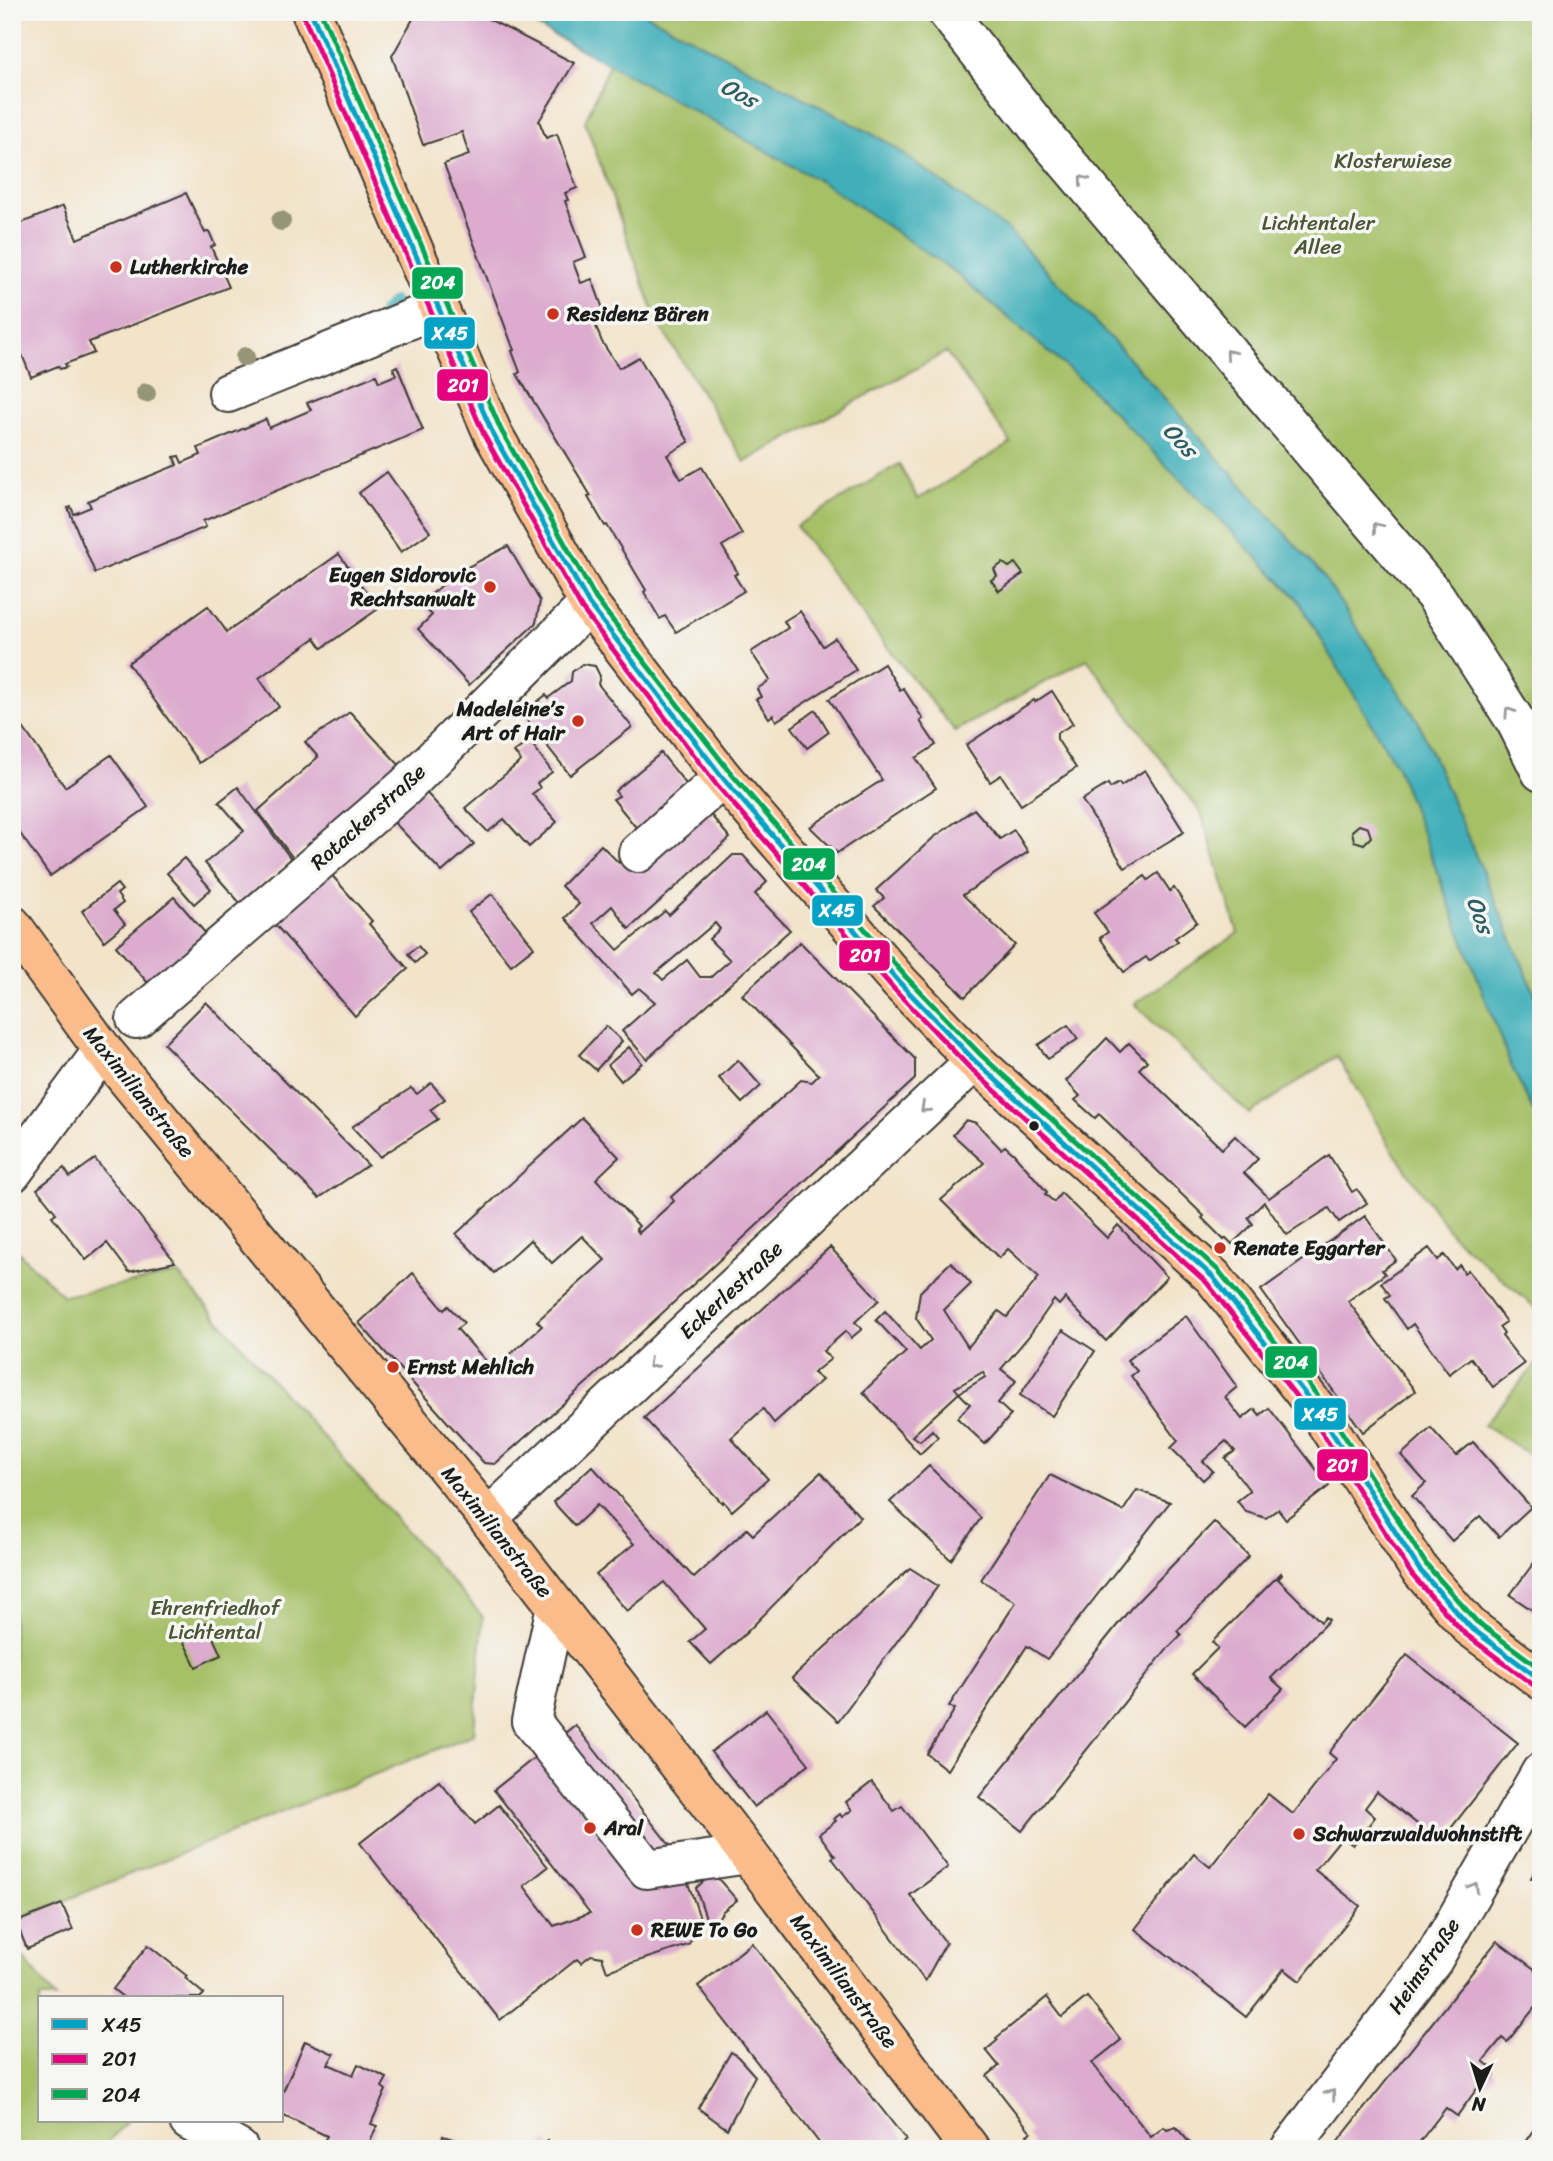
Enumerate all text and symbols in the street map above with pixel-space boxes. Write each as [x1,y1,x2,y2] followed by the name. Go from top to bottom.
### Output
[713,66,768,121] water label: Oos
[1334,142,1452,180] park label: Klosterwiese
[1079,175,1091,188] one-way arrow
[1262,204,1376,266] park label: Lichtentaler Allee
[130,248,249,286] place label: Lutherkirche
[108,259,124,275] marker: Lutherkirche
[411,266,464,300] line badge: 204
[420,266,456,299] text: 204
[566,295,709,333] place label: Residenz Bären
[545,306,561,322] marker: Residenz Bären
[423,316,476,350] line badge: X45
[431,317,468,350] text: X45
[1226,349,1238,362] one-way arrow
[436,368,489,402] line badge: 201
[446,369,479,402] text: 201
[1152,412,1210,470] water label: Oos
[1373,523,1385,536] one-way arrow
[329,556,477,618] place label: Eugen Sidorovic Rechtsanwalt
[482,579,498,595] marker: Eugen Sidorovic Rechtsanwalt
[455,690,566,752] place label: Madeleine’s Art of Hair
[1504,706,1517,719] one-way arrow
[570,713,586,729] marker: Madeleine’s Art of Hair
[301,754,435,880] street label: Rotackerstraße
[782,847,836,881] line badge: 204
[791,848,827,881] text: 204
[1454,891,1507,943] water label: Oos
[811,894,864,927] line badge: X45
[818,894,855,927] text: X45
[838,939,891,972] line badge: 201
[848,939,881,972] text: 201
[73,1017,205,1167] street label: Maximilianstraße
[920,1100,933,1112] one-way arrow
[1027,1119,1041,1133] unlabelled marker
[1233,1229,1386,1267] place label: Renate Eggarter
[670,1231,792,1349] street label: Eckerlestraße
[1212,1240,1228,1256] marker: Renate Eggarter
[1264,1345,1318,1379] line badge: 204
[1273,1346,1309,1379] text: 204
[407,1348,534,1386] place label: Ernst Mehlich
[647,1356,660,1369] one-way arrow
[385,1359,401,1375] marker: Ernst Mehlich
[1293,1397,1347,1431] line badge: X45
[1301,1398,1338,1431] text: X45
[1316,1448,1369,1482] line badge: 201
[1325,1449,1358,1482] text: 201
[431,1457,563,1607] street label: Maximilianstraße
[150,1589,282,1651] park label: Ehrenfriedhof Lichtental
[603,1809,644,1847] place label: Aral
[1312,1815,1523,1853] place label: Schwarzwaldwohnstift
[582,1820,598,1836] marker: Aral
[1291,1826,1307,1842] marker: Schwarzwaldwohnstift
[1466,1882,1479,1895] one-way arrow
[780,1905,908,2057] street label: Maximilianstraße
[1377,1910,1471,2022] street label: Heimstraße
[650,1911,758,1949] place label: REWE To Go
[629,1922,645,1938] marker: REWE To Go
[38,1996,284,2122] legend
[101,2006,142,2044] text: X45
[102,2040,136,2078] text: 201
[1444,2052,1514,2122] north arrow
[102,2076,141,2114] text: 204
[1470,2087,1488,2121] text: N
[1323,2089,1336,2102] one-way arrow

